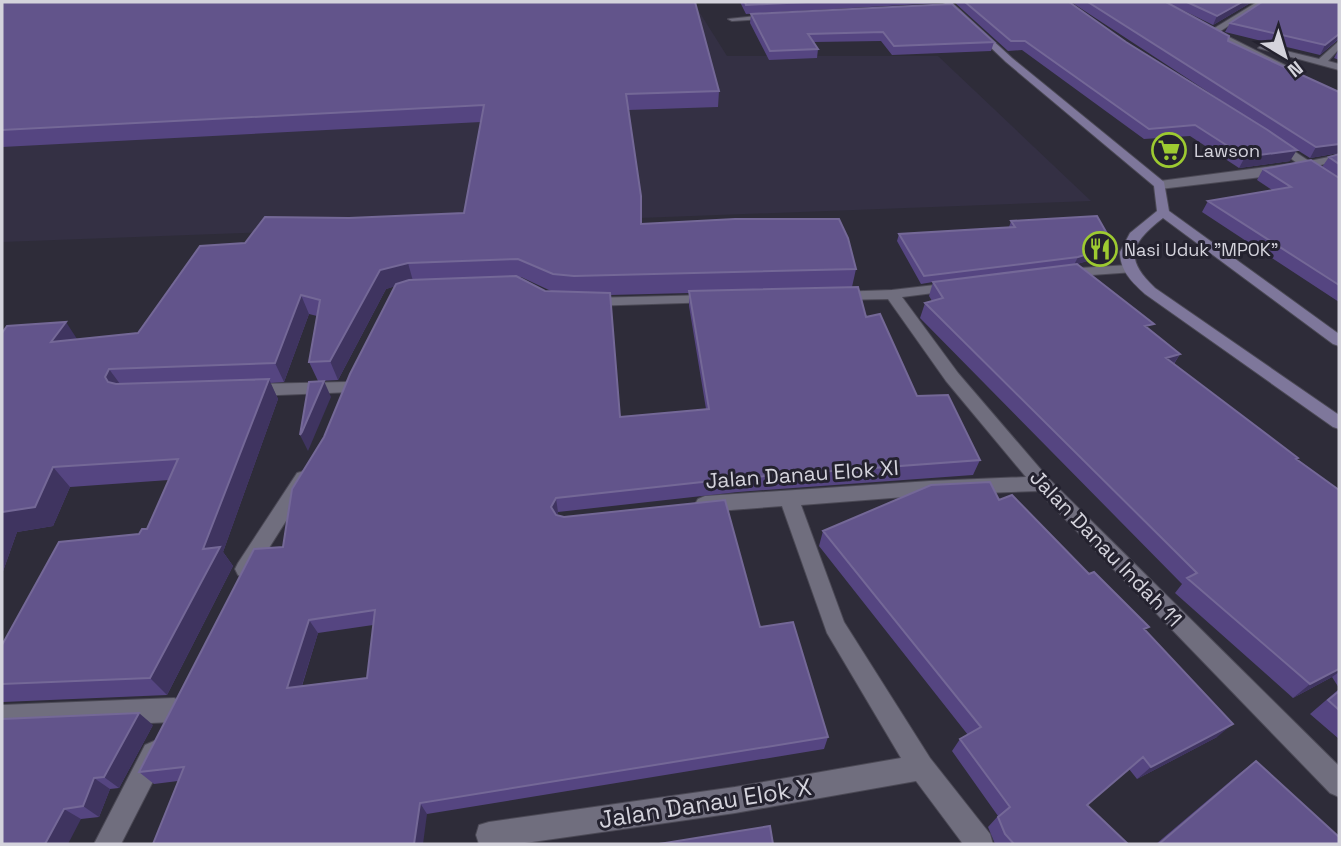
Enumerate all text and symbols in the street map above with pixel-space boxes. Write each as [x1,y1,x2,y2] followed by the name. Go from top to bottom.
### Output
[1250,21,1320,91] north arrow
[1282,55,1308,83] text: N
[1150,131,1188,169] supermarket icon: Lawson
[1194,139,1260,162] place label: Lawson
[1081,230,1119,268] restaurant icon: Nasi Uduk "MPOK"
[1124,238,1278,261] place label: Nasi Uduk "MPOK"
[704,454,900,494] street label: Jalan Danau Elok XI
[1024,464,1188,632] street label: Jalan Danau Indah 11
[596,771,814,835] street label: Jalan Danau Elok X

